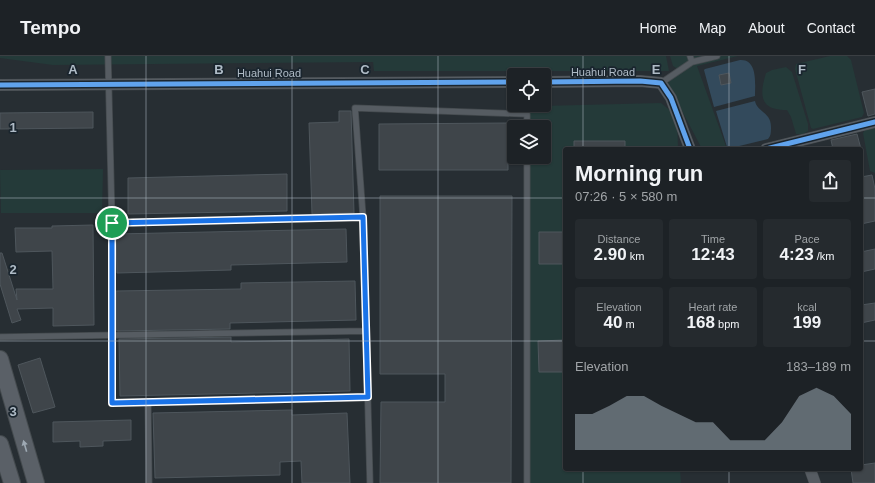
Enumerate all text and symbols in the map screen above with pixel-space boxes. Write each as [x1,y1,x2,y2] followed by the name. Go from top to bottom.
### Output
[20,17,81,38] text: Tempo
[640,20,677,36] text: Home
[699,20,726,36] text: Map
[748,20,785,36] text: About
[807,20,855,36] text: Contact
[68,62,78,77] text: A
[214,62,224,77] text: B
[360,62,370,77] text: C
[652,62,661,77] text: E
[798,62,806,77] text: F
[571,66,635,78] street label: Huahui Road
[237,67,301,79] street label: Huahui Road
[507,68,551,164] map controls
[507,68,551,112] button: locate
[9,120,17,135] text: 1
[507,120,551,164] button: layers
[809,160,851,202] button: share
[575,161,703,186] text: Morning run
[575,189,677,204] text: 07:26 · 5 × 580 m
[95,206,129,240] pin
[101,212,123,234] icon: arrive
[598,233,640,245] text: Distance
[701,233,725,245] text: Time
[794,233,820,245] text: Pace
[594,245,627,264] text: 2.90
[691,245,735,264] text: 12:43
[780,245,814,264] text: 4:23
[627,250,644,262] text: km
[814,250,834,262] text: /km
[9,262,17,277] text: 2
[596,301,642,313] text: Elevation
[689,301,737,313] text: Heart rate
[797,301,817,313] text: kcal
[603,313,622,332] text: 40
[687,313,715,332] text: 168
[793,313,821,332] text: 199
[622,318,635,330] text: m
[715,318,739,330] text: bpm
[575,359,628,374] text: Elevation
[786,359,851,374] text: 183–189 m
[9,404,17,419] text: 3
[22,439,28,451] one-way arrow

